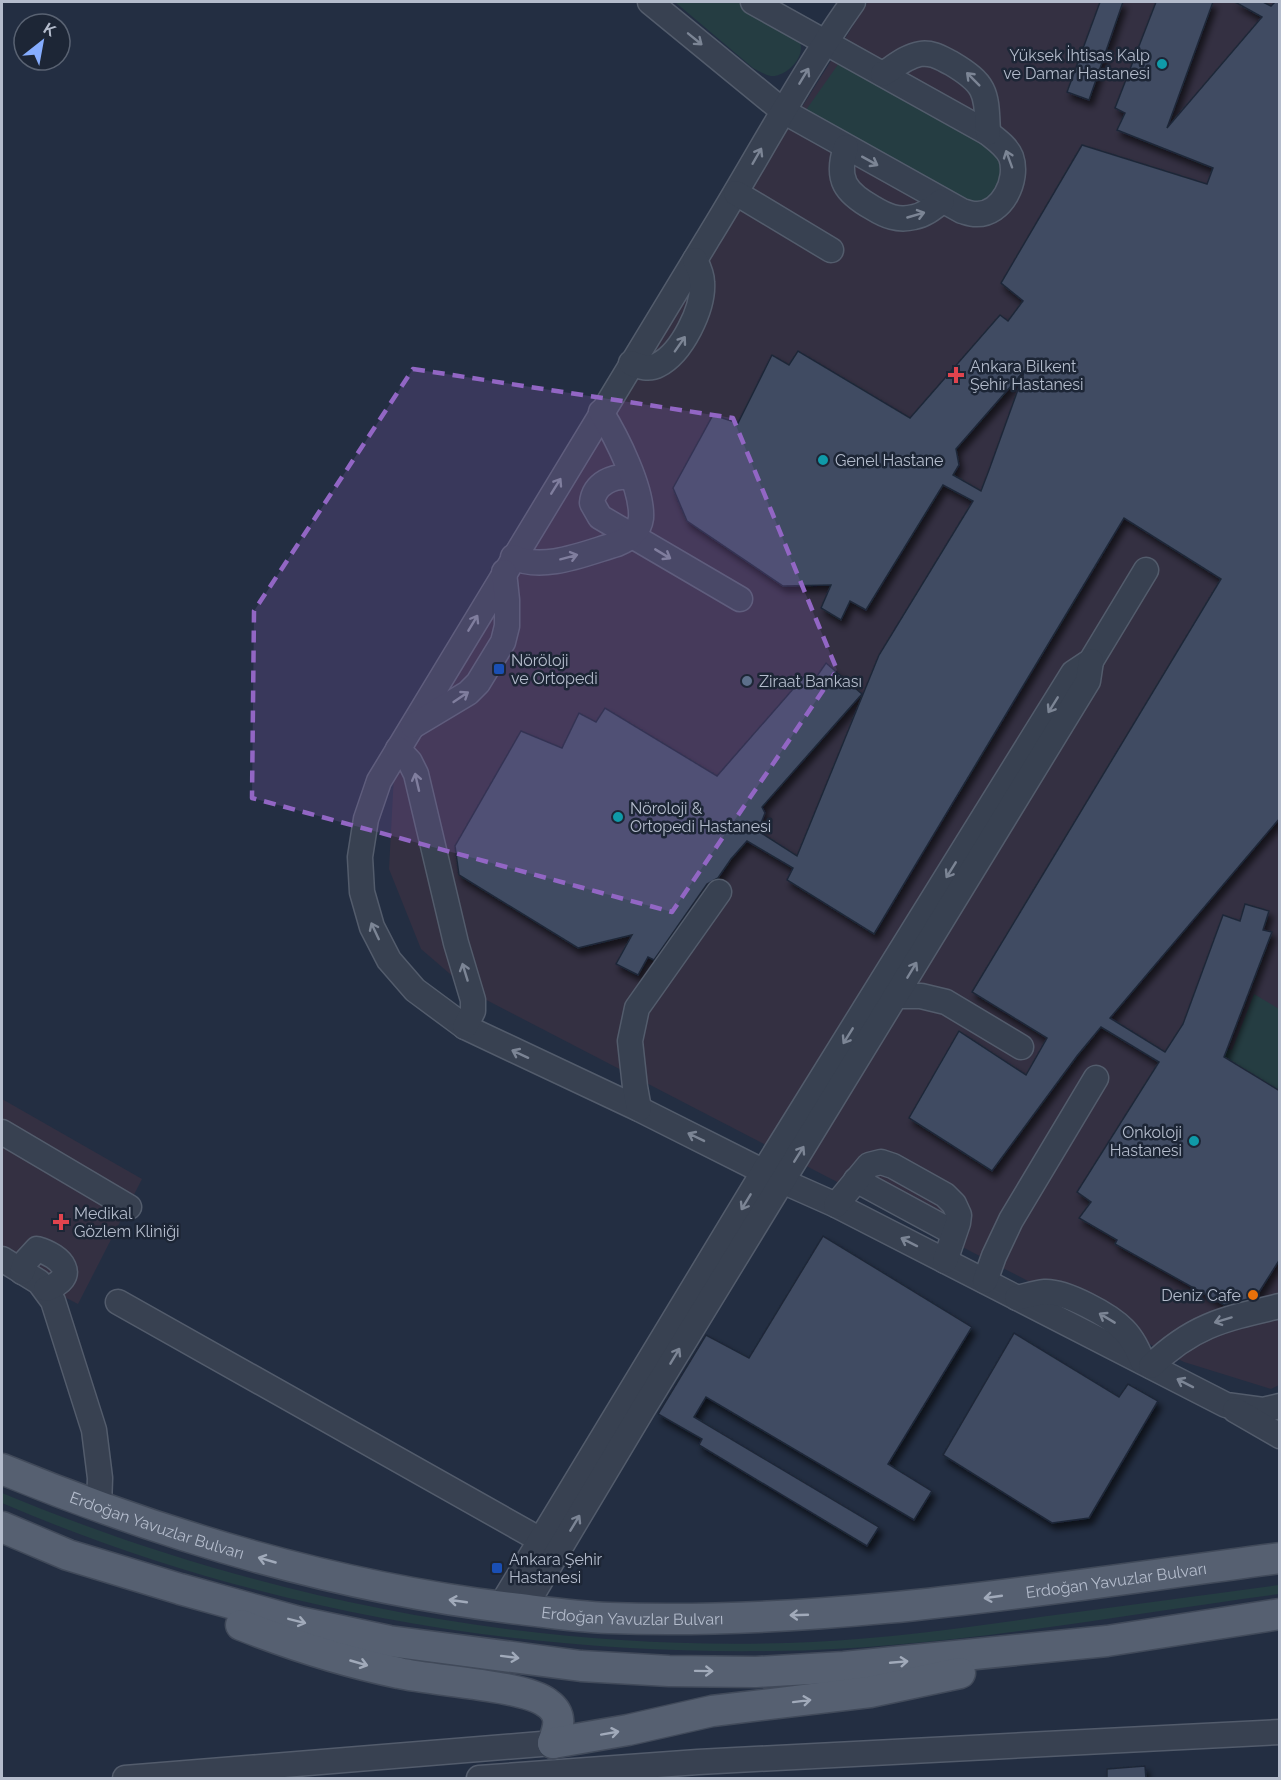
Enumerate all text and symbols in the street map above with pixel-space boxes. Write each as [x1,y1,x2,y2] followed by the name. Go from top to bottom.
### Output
[12,12,72,72] north arrow
[40,19,59,41] text: K
[687,32,703,45] one-way arrow
[1003,45,1150,83] place label: Yüksek İhtisas Kalp ve Damar Hastanesi
[1155,57,1169,71] marker: Yüksek İhtisas Kalp ve Damar Hastanesi
[798,68,810,85] one-way arrow
[966,72,981,87] one-way arrow
[752,147,764,164] one-way arrow
[1002,150,1013,168] one-way arrow
[861,155,878,167] one-way arrow
[906,209,925,221] one-way arrow
[673,335,686,352] one-way arrow
[970,357,1083,394] place label: Ankara Bilkent Şehir Hastanesi
[947,366,965,384] marker: Ankara Bilkent Şehir Hastanesi
[835,451,944,470] place label: Genel Hastane
[816,453,830,467] marker: Genel Hastane
[551,478,563,495] one-way arrow
[654,548,671,560] one-way arrow
[559,551,578,562] one-way arrow
[468,615,480,632] one-way arrow
[511,651,598,688] place label: Nöröloji ve Ortopedi
[492,662,506,676] marker: Nöröloji ve Ortopedi
[759,672,862,691] place label: Ziraat Bankası
[740,674,754,688] marker: Ziraat Bankası
[453,691,469,703] one-way arrow
[1047,696,1059,713] one-way arrow
[411,773,423,792] one-way arrow
[630,799,771,836] place label: Nöroloji & Ortopedi Hastanesi
[611,810,625,824] marker: Nöroloji & Ortopedi Hastanesi
[944,861,956,878] one-way arrow
[368,923,380,941] one-way arrow
[459,962,470,981] one-way arrow
[907,962,919,979] one-way arrow
[842,1027,854,1044] one-way arrow
[512,1047,530,1059] one-way arrow
[1110,1123,1182,1160] place label: Onkoloji Hastanesi
[688,1131,706,1143] one-way arrow
[1187,1134,1201,1148] marker: Onkoloji Hastanesi
[793,1146,805,1163] one-way arrow
[739,1193,751,1210] one-way arrow
[74,1204,180,1241] place label: Medikal Gözlem Kliniği
[52,1213,70,1231] marker: Medikal Gözlem Kliniği
[900,1236,918,1247] one-way arrow
[1161,1286,1241,1305] place label: Deniz Cafe
[1246,1288,1260,1302] marker: Deniz Cafe
[1099,1311,1116,1323] one-way arrow
[1214,1315,1233,1326] one-way arrow
[669,1348,681,1365] one-way arrow
[1177,1377,1194,1389] one-way arrow
[67,1487,246,1563] street label: Erdoğan Yavuzlar Bulvarı
[569,1515,581,1532] one-way arrow
[509,1550,603,1587] place label: Ankara Şehir Hastanesi
[258,1554,277,1565] one-way arrow
[1025,1558,1208,1602] street label: Erdoğan Yavuzlar Bulvarı
[490,1561,504,1575] marker: Ankara Şehir Hastanesi
[983,1591,1003,1602] one-way arrow
[448,1596,468,1607] one-way arrow
[540,1602,724,1629] street label: Erdoğan Yavuzlar Bulvarı
[789,1610,809,1621] one-way arrow
[287,1616,306,1628] one-way arrow
[500,1652,519,1663] one-way arrow
[888,1656,908,1667] one-way arrow
[349,1658,368,1669] one-way arrow
[694,1665,714,1677] one-way arrow
[792,1695,812,1706] one-way arrow
[600,1727,620,1738] one-way arrow

